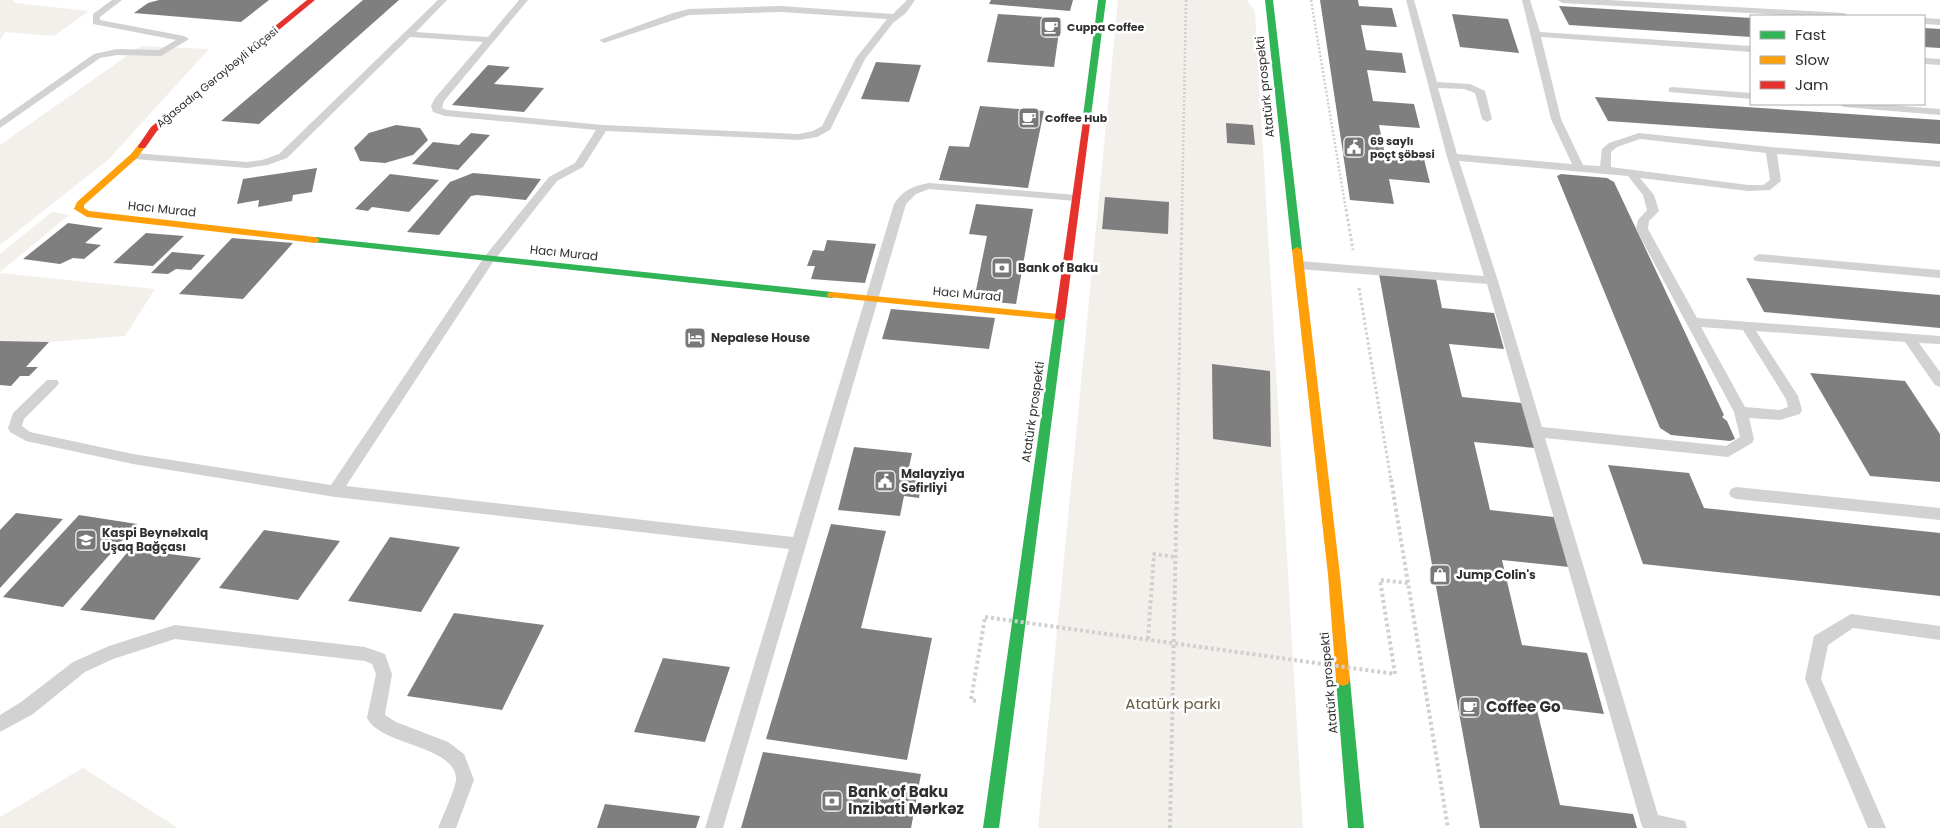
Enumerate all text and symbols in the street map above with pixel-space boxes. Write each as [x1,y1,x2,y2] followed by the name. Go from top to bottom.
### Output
[1039,15,1063,39] cafe icon: Cuppa Coffee
[1750,15,1925,105] legend
[1067,19,1145,35] place label: Cuppa Coffee
[153,23,282,131] street label: Ağasadıq Gəraybəyli küçəsi
[1795,24,1826,45] text: Fast
[1251,35,1278,139] street label: Atatürk prospekti
[1795,49,1830,70] text: Slow
[1795,74,1829,95] text: Jam
[1017,106,1041,130] cafe icon: Coffee Hub
[1045,110,1108,126] place label: Coffee Hub
[1370,133,1435,162] place label: 69 saylı poçt şöbəsi
[1342,135,1366,159] public building icon: 69 saylı poçt şöbəsi
[127,196,197,221] street label: Hacı Murad
[529,240,599,265] street label: Hacı Murad
[990,256,1014,280] bank icon: Bank of Baku
[1018,259,1098,276] place label: Bank of Baku
[932,282,1002,305] street label: Hacı Murad
[683,326,707,350] hotel icon: Nepalese House
[711,329,810,346] place label: Nepalese House
[1017,360,1048,464] street label: Atatürk prospekti
[901,465,965,496] place label: Malayziya Səfirliyi
[873,469,897,493] public building icon: Malayziya Səfirliyi
[102,524,208,555] place label: Kaspi Beynəlxalq Uşaq Bağçası
[74,528,98,552] school or university icon: Kaspi Beynəlxalq Uşaq Bağçası
[1428,563,1452,587] shop icon: Jump Colin's
[1456,566,1536,583] place label: Jump Colin's
[1316,631,1341,735] street label: Atatürk prospekti
[1125,693,1221,714] park label: Atatürk parkı
[1458,695,1482,719] cafe icon: Coffee Go
[1486,696,1561,717] place label: Coffee Go
[848,781,964,819] place label: Bank of Baku Inzibati Mərkəz
[820,789,844,813] bank icon: Bank of Baku Inzibati Mərkəz

